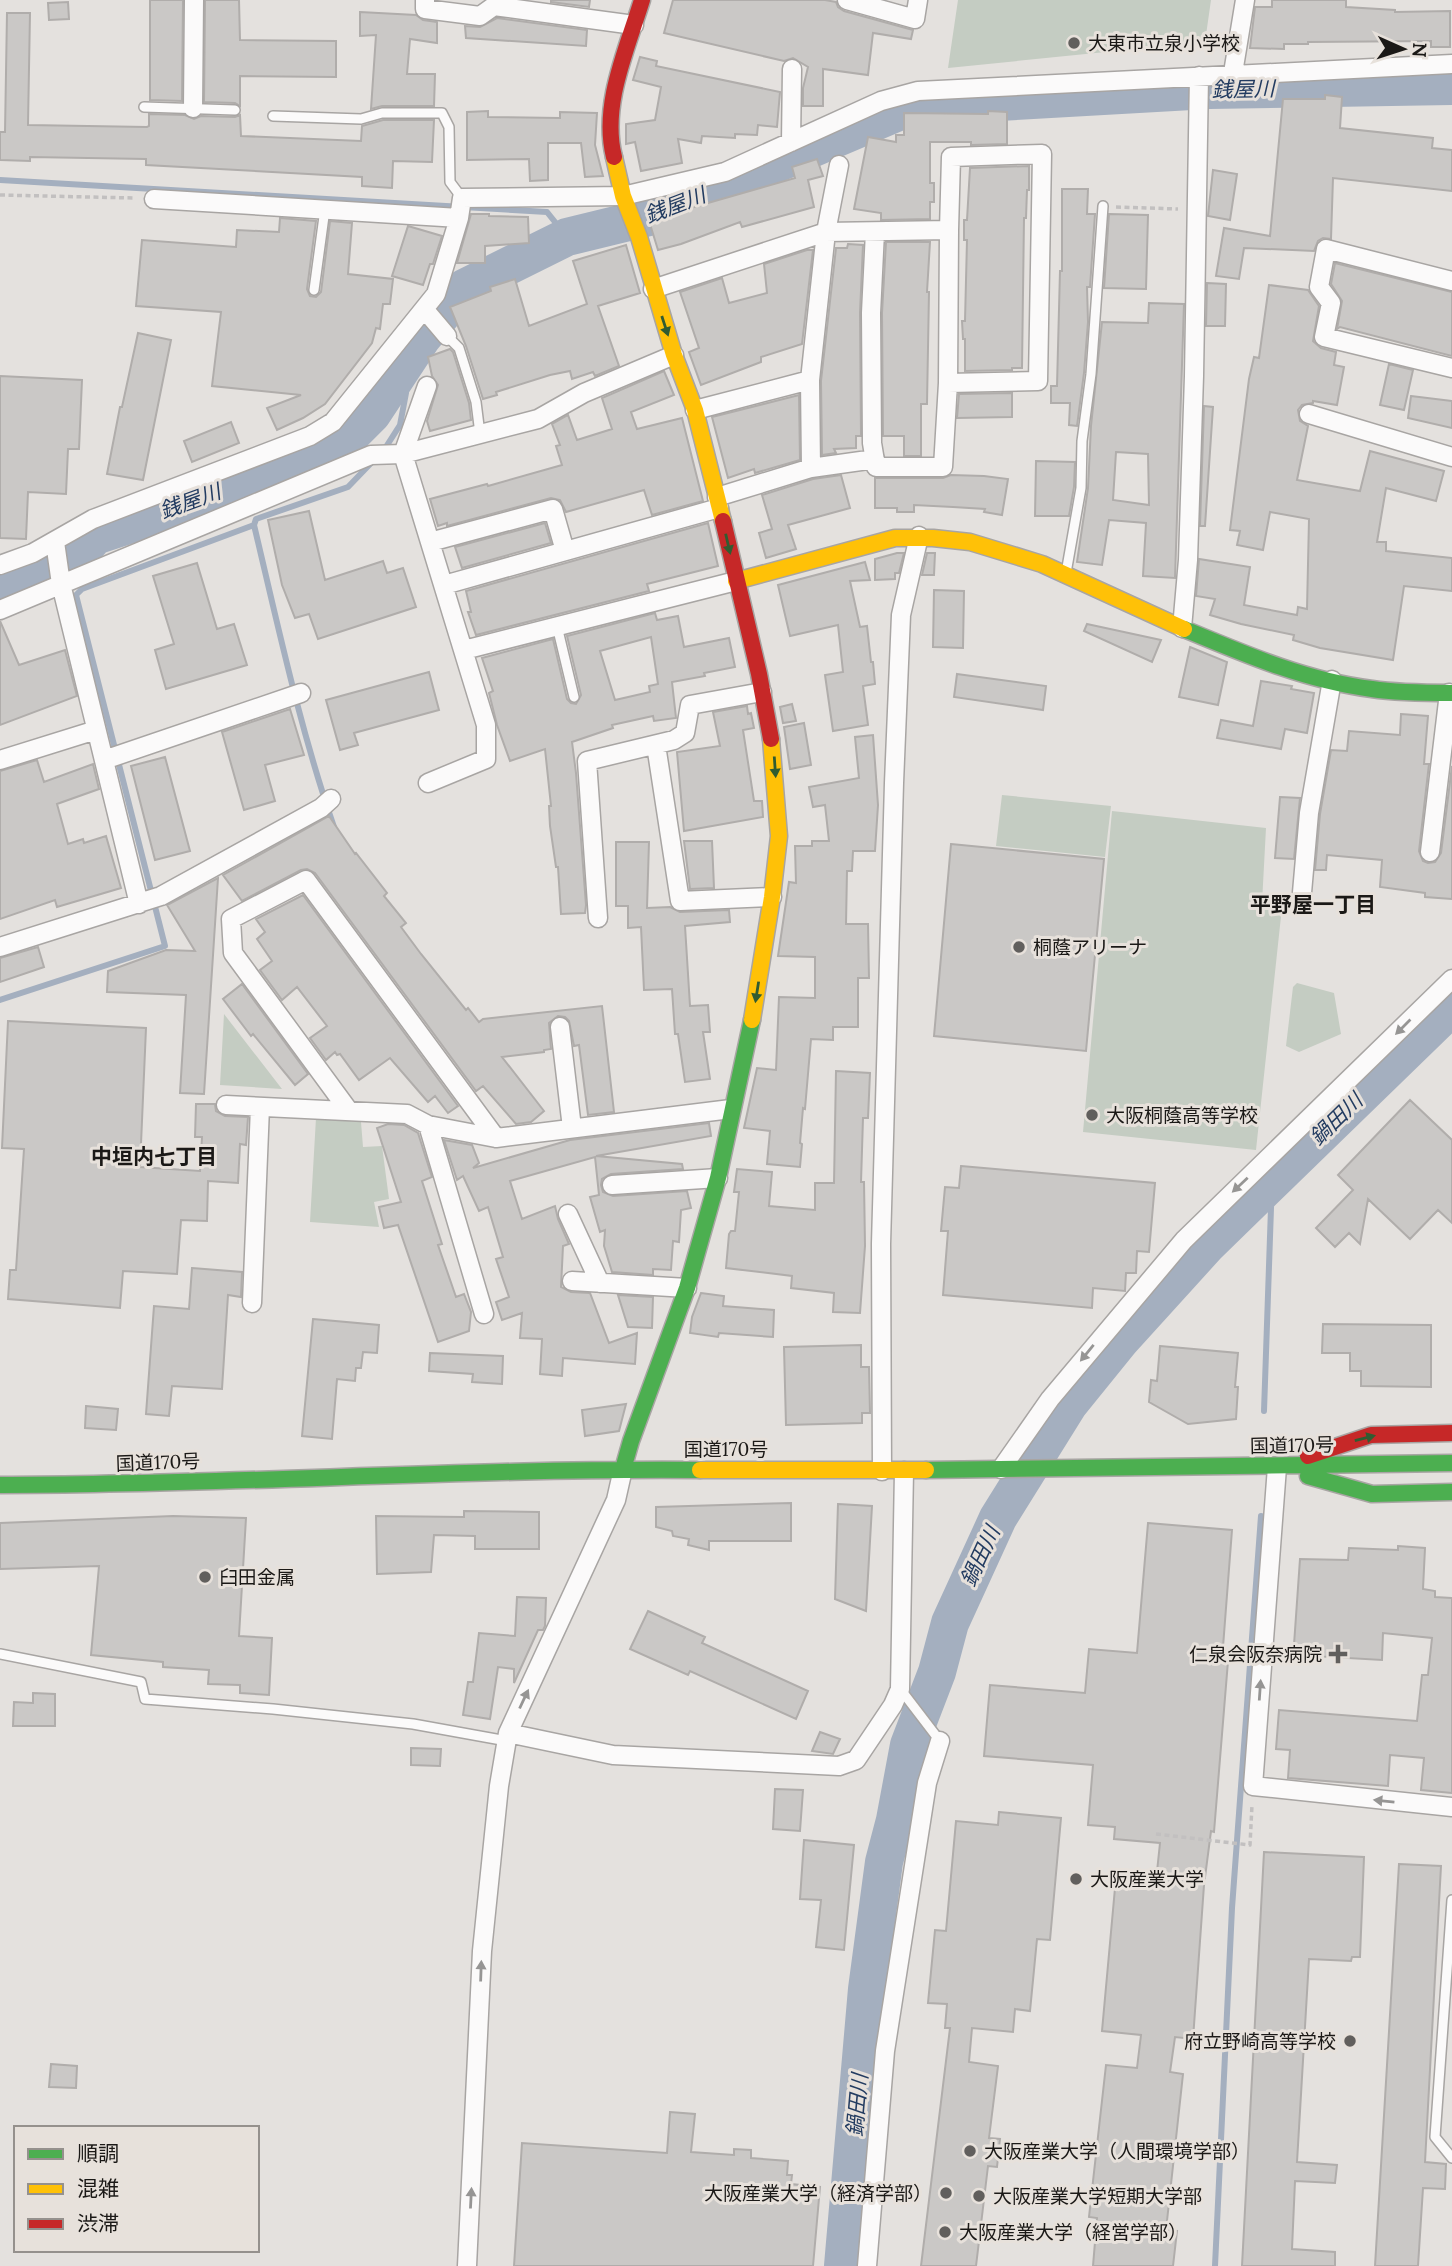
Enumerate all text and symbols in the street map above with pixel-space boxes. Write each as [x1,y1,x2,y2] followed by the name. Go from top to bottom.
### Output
[1368,14,1438,84] north arrow
[1088,31,1240,55] place label: 大東市立泉小学校
[1066,35,1082,51] marker: 大東市立泉小学校
[1408,42,1432,58] text: N
[1211,75,1277,103] water label: 銭屋川
[641,180,711,229] water label: 銭屋川
[660,316,670,337] one-way arrow
[156,477,226,524] water label: 銭屋川
[722,533,733,555] one-way arrow
[770,756,781,778] one-way arrow
[1250,891,1376,918] district label: 平野屋一丁目
[1033,935,1147,959] place label: 桐蔭アリーナ
[1011,939,1027,955] marker: 桐蔭アリーナ
[751,981,762,1003] one-way arrow
[1395,1018,1412,1035] one-way arrow
[1304,1086,1369,1151] water label: 鍋田川
[1106,1103,1258,1127] place label: 大阪桐蔭高等学校
[1084,1107,1100,1123] marker: 大阪桐蔭高等学校
[91,1143,217,1170] district label: 中垣内七丁目
[1232,1177,1249,1193] one-way arrow
[1080,1344,1095,1362] one-way arrow
[1250,1432,1334,1458] street label: 国道170号
[1354,1432,1376,1443] one-way arrow
[684,1437,768,1461] street label: 国道170号
[115,1449,201,1475] street label: 国道170号
[954,1520,1006,1590] water label: 鍋田川
[219,1565,295,1589] place label: 臼田金属
[197,1569,213,1585] marker: 臼田金属
[1189,1642,1322,1666] place label: 仁泉会阪奈病院
[1328,1644,1348,1664] marker: 仁泉会阪奈病院
[1255,1679,1266,1701] one-way arrow
[518,1689,529,1709] one-way arrow
[1373,1795,1395,1806] one-way arrow
[1090,1867,1204,1891] place label: 大阪産業大学
[1068,1871,1084,1887] marker: 大阪産業大学
[476,1959,487,1981] one-way arrow
[1184,2029,1336,2053] place label: 府立野崎高等学校
[1342,2033,1358,2049] marker: 府立野崎高等学校
[841,2070,873,2138] water label: 鍋田川
[14,2126,259,2252] legend
[984,2139,1250,2163] place label: 大阪産業大学（人間環境学部）
[77,2140,119,2167] text: 順調
[962,2143,978,2159] marker: 大阪産業大学（人間環境学部）
[77,2175,119,2202] text: 混雑
[704,2181,932,2205] place label: 大阪産業大学（経済学部）
[993,2184,1202,2208] place label: 大阪産業大学短期大学部
[938,2185,954,2201] marker: 大阪産業大学（経済学部）
[465,2187,476,2209] one-way arrow
[971,2188,987,2204] marker: 大阪産業大学短期大学部
[77,2210,119,2237] text: 渋滞
[959,2220,1187,2244] place label: 大阪産業大学（経営学部）
[937,2224,953,2240] marker: 大阪産業大学（経営学部）

